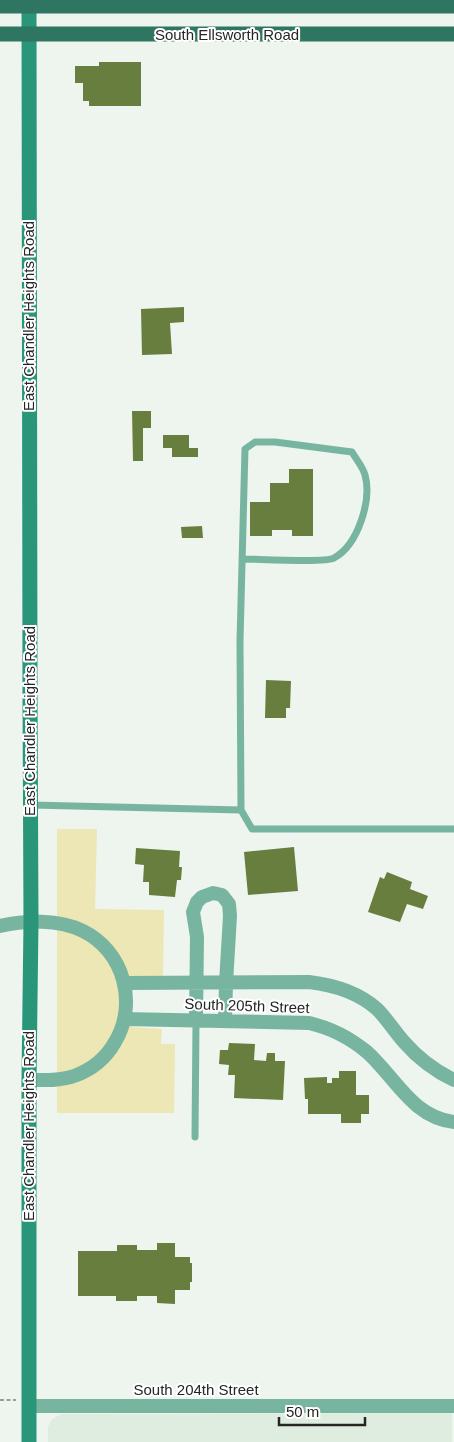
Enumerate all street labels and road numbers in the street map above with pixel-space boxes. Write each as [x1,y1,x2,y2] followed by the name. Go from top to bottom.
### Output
[155,26,299,43] street label: South Ellsworth Road
[20,221,37,411] street label: East Chandler Heights Road
[21,626,38,816] street label: East Chandler Heights Road
[184,995,311,1016] street label: South 205th Street
[20,1031,37,1221] street label: East Chandler Heights Road
[133,1381,259,1398] street label: South 204th Street

